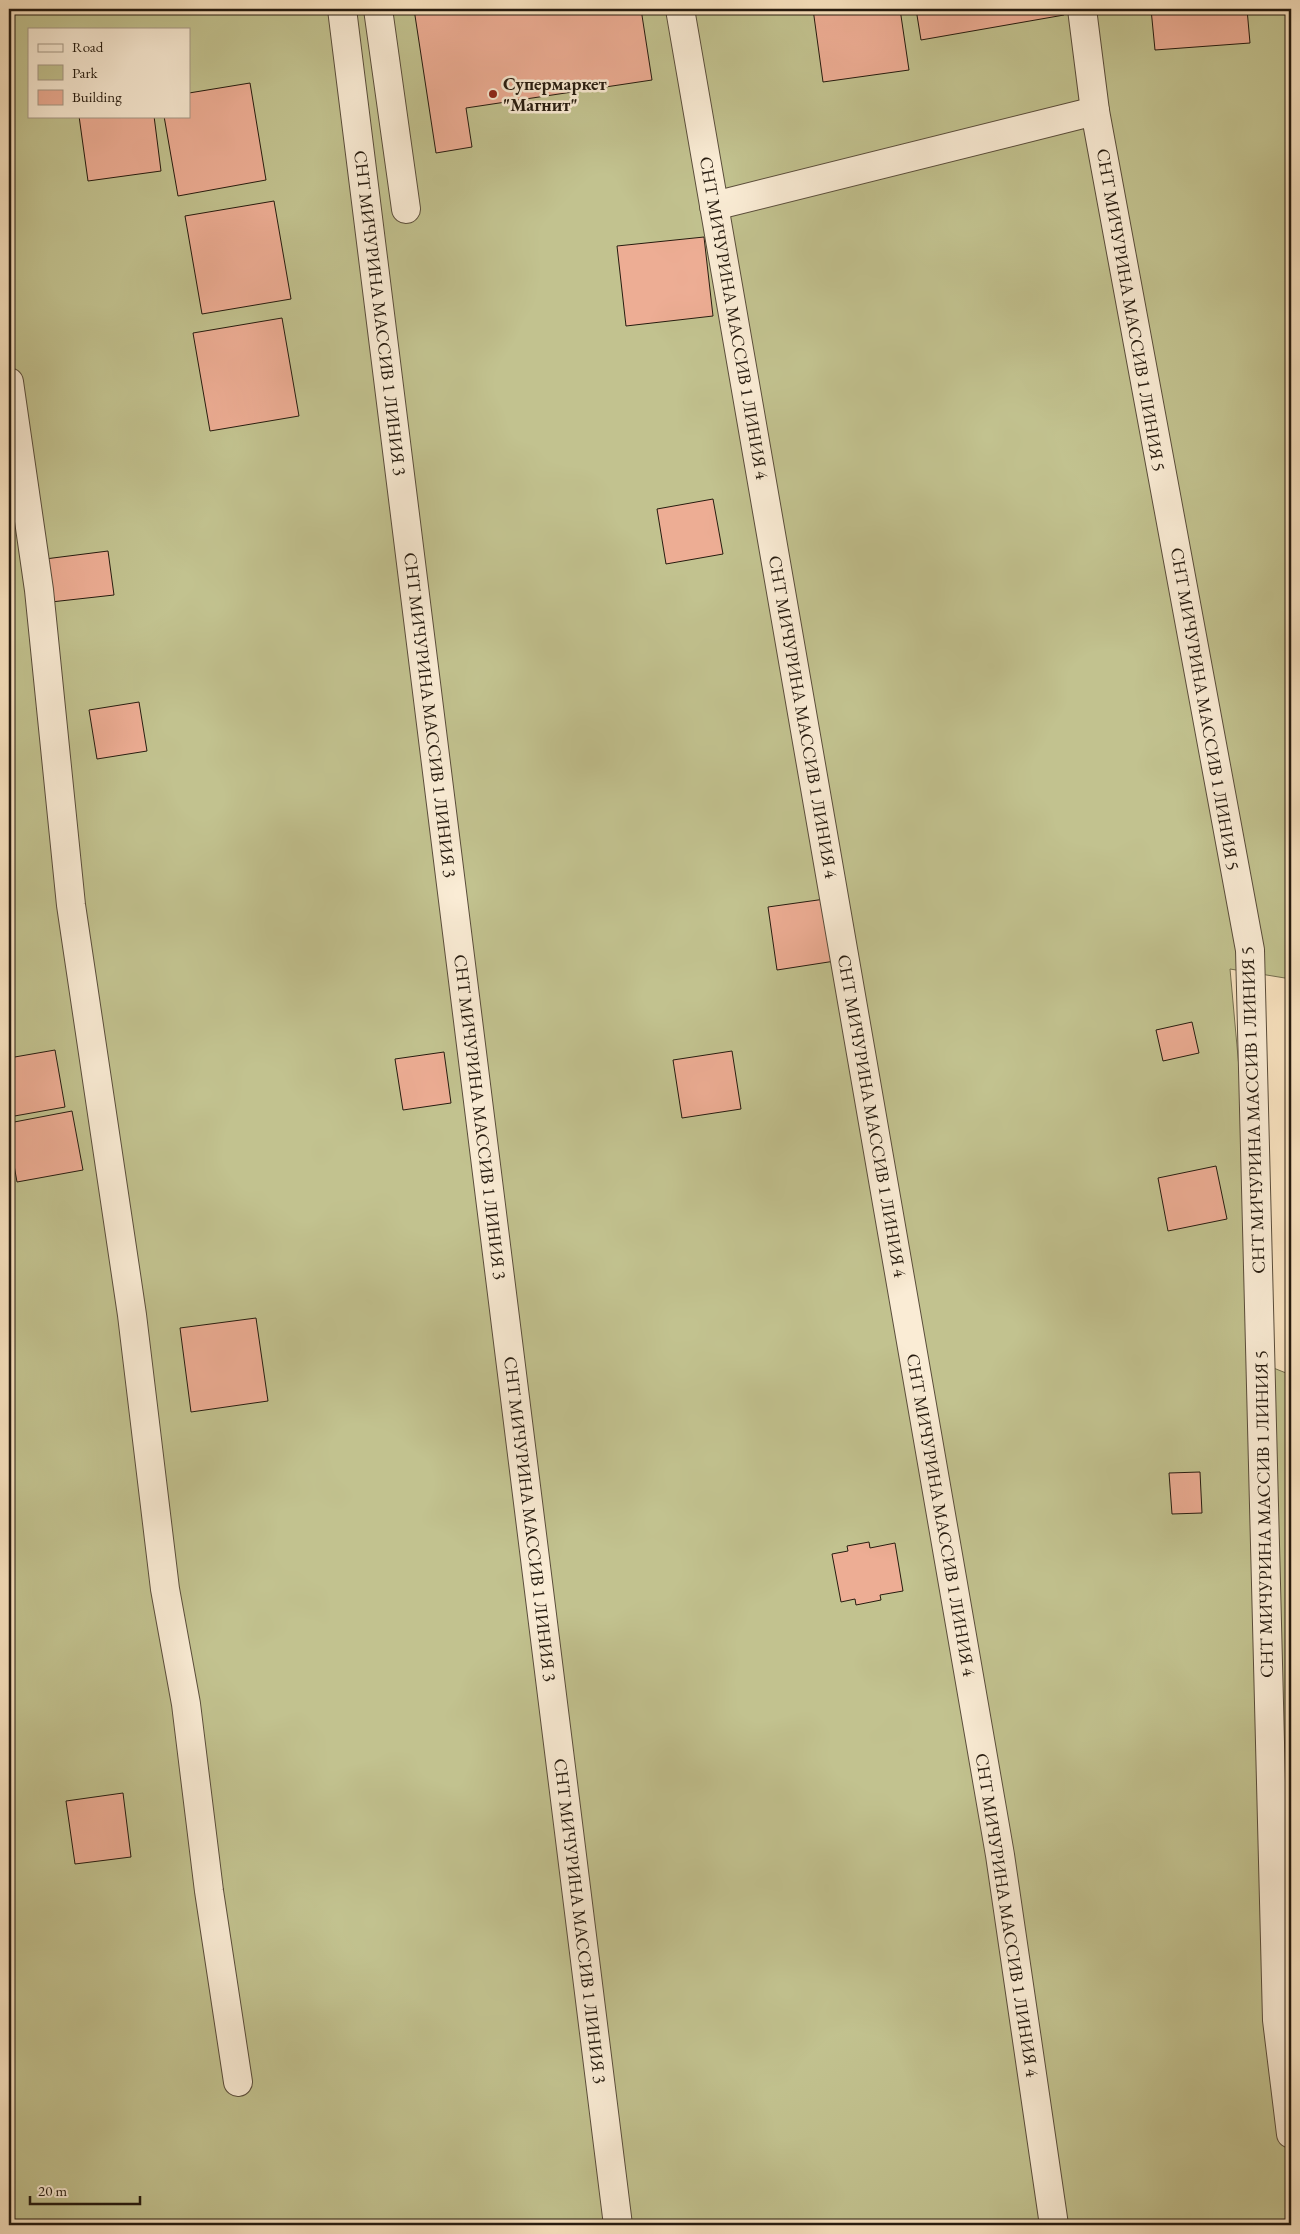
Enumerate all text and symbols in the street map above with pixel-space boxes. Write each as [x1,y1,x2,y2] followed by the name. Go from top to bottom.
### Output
[28,28,190,118] legend
[72,37,104,56] text: Road
[72,63,99,82] text: Park
[503,72,607,116] place label: Супермаркет "Магнит"
[72,87,122,106] text: Building
[487,88,499,100] marker: Супермаркет "Магнит"
[1092,147,1171,473] street label: СНТ МИЧУРИНА МАССИВ 1 ЛИНИЯ 5
[349,149,412,477] street label: СНТ МИЧУРИНА МАССИВ 1 ЛИНИЯ 3
[695,155,774,482] street label: СНТ МИЧУРИНА МАССИВ 1 ЛИНИЯ 4
[1166,546,1245,872] street label: СНТ МИЧУРИНА МАССИВ 1 ЛИНИЯ 5
[399,551,462,879] street label: СНТ МИЧУРИНА МАССИВ 1 ЛИНИЯ 3
[764,554,843,881] street label: СНТ МИЧУРИНА МАССИВ 1 ЛИНИЯ 4
[1235,946,1270,1274] street label: СНТ МИЧУРИНА МАССИВ 1 ЛИНИЯ 5
[449,953,512,1281] street label: СНТ МИЧУРИНА МАССИВ 1 ЛИНИЯ 3
[833,953,912,1280] street label: СНТ МИЧУРИНА МАССИВ 1 ЛИНИЯ 4
[1249,1350,1278,1678] street label: СНТ МИЧУРИНА МАССИВ 1 ЛИНИЯ 5
[902,1352,981,1679] street label: СНТ МИЧУРИНА МАССИВ 1 ЛИНИЯ 4
[499,1355,562,1683] street label: СНТ МИЧУРИНА МАССИВ 1 ЛИНИЯ 3
[971,1751,1045,2079] street label: СНТ МИЧУРИНА МАССИВ 1 ЛИНИЯ 4
[549,1757,612,2085] street label: СНТ МИЧУРИНА МАССИВ 1 ЛИНИЯ 3
[30,2174,140,2206] scale bar
[38,2181,67,2200] text: 20 m

